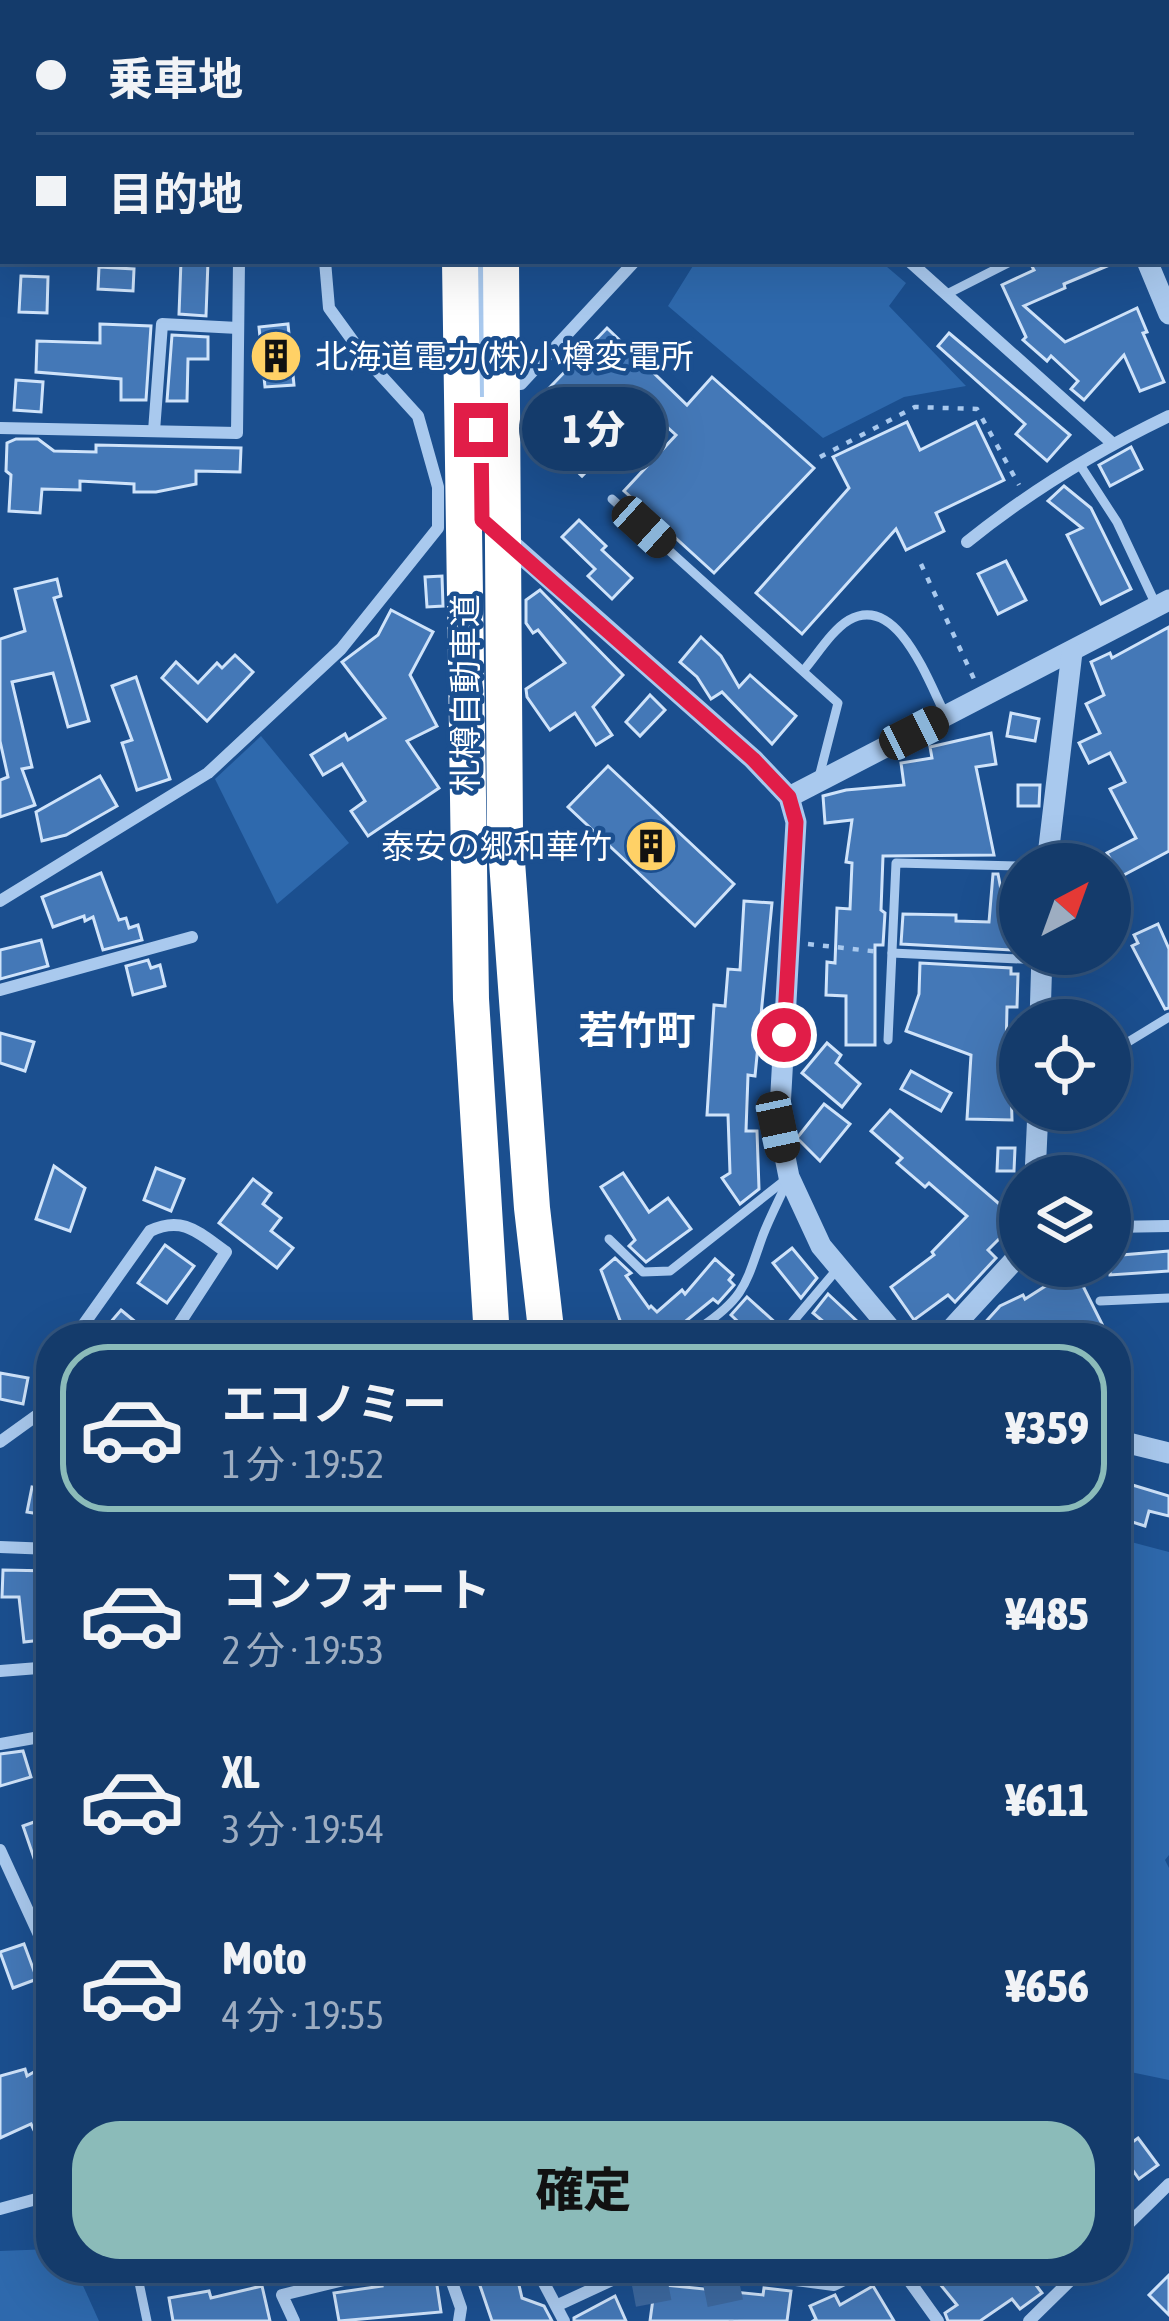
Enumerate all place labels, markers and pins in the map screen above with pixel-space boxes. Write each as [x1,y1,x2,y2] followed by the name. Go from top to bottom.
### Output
[248,328,304,384] building icon: 北海道電力(株)小樽変電所
[315,337,694,375] place label: 北海道電力(株)小樽変電所
[623,818,679,874] building icon: 泰安の郷和華竹
[381,827,612,865] place label: 泰安の郷和華竹

